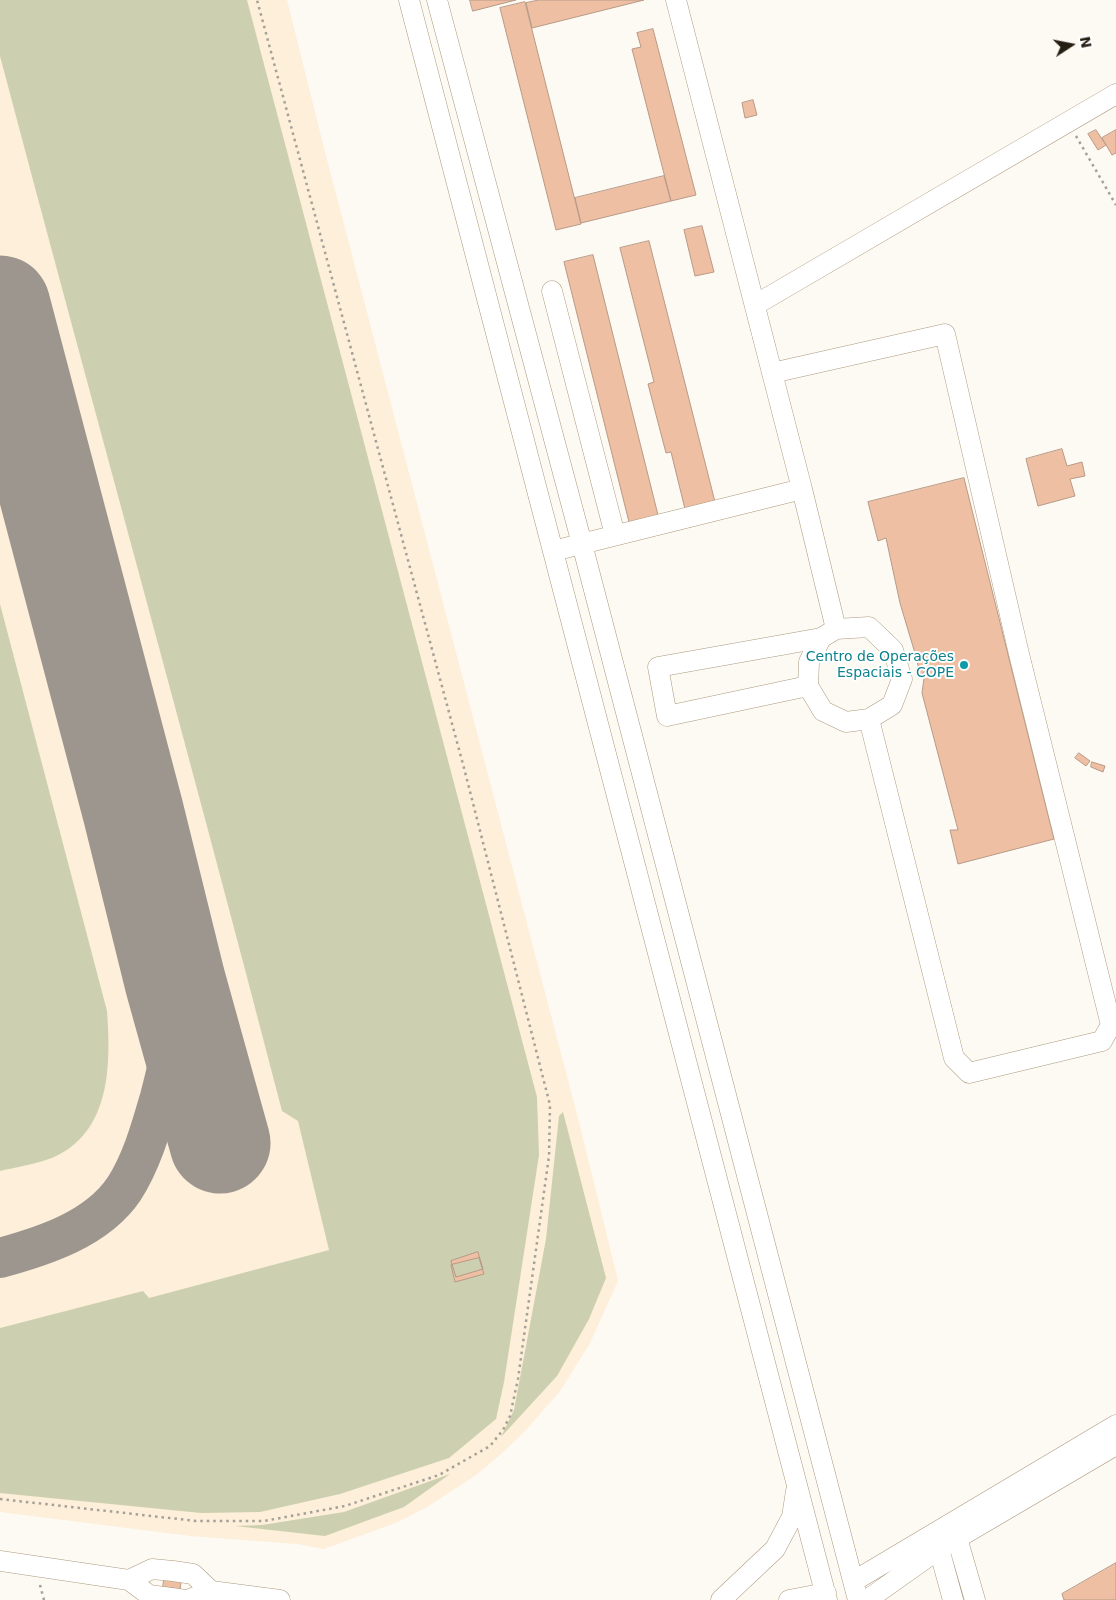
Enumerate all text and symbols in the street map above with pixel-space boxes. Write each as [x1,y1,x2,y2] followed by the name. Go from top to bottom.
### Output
[1046,20,1096,70] north arrow
[1077,35,1095,49] text: N
[806,649,954,682] place label: Centro de Operações Espaciais - COPE
[958,659,970,671] marker: Centro de Operações Espaciais - COPE

